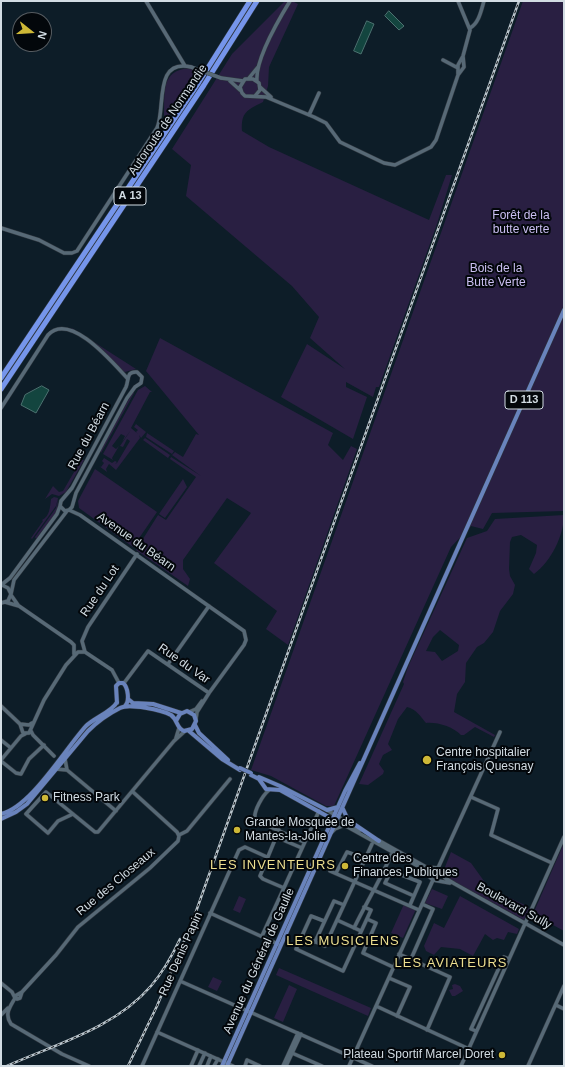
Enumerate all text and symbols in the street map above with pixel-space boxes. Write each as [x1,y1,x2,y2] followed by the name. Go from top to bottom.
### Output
[12,12,52,52] north arrow
[36,30,49,41] text: N
[125,62,211,178] street label: Autoroute de Normandie
[114,187,146,205] road number: A 13
[492,209,550,237] park label: Forêt de la butte verte
[466,262,526,290] park label: Bois de la Butte Verte
[505,391,543,409] road number: D 113
[65,400,113,472] street label: Rue du Béarn
[94,510,178,574] street label: Avenue du Béarn
[78,563,122,619] street label: Rue du Lot
[155,641,213,687] street label: Rue du Var
[436,746,533,774] place label: Centre hospitalier François Quesnay
[421,754,433,766] marker: Centre hospitalier François Quesnay
[53,791,120,805] place label: Fitness Park
[40,793,50,803] marker: Fitness Park
[245,816,354,844] place label: Grande Mosquée de Mantes-la-Jolie
[232,825,242,835] marker: Grande Mosquée de Mantes-la-Jolie
[74,845,158,919] street label: Rue des Closeaux
[353,852,458,880] place label: Centre des Finances Publiques
[210,857,336,873] district label: LES INVENTEURS
[340,861,350,871] marker: Centre des Finances Publiques
[474,879,554,933] street label: Boulevard Sully
[220,886,298,1036] street label: Avenue du Général de Gaulle
[156,910,206,998] street label: Rue Denis Papin
[286,933,400,949] district label: LES MUSICIENS
[395,955,507,971] district label: LES AVIATEURS
[343,1048,494,1062] place label: Plateau Sportif Marcel Doret
[497,1050,507,1060] marker: Plateau Sportif Marcel Doret

